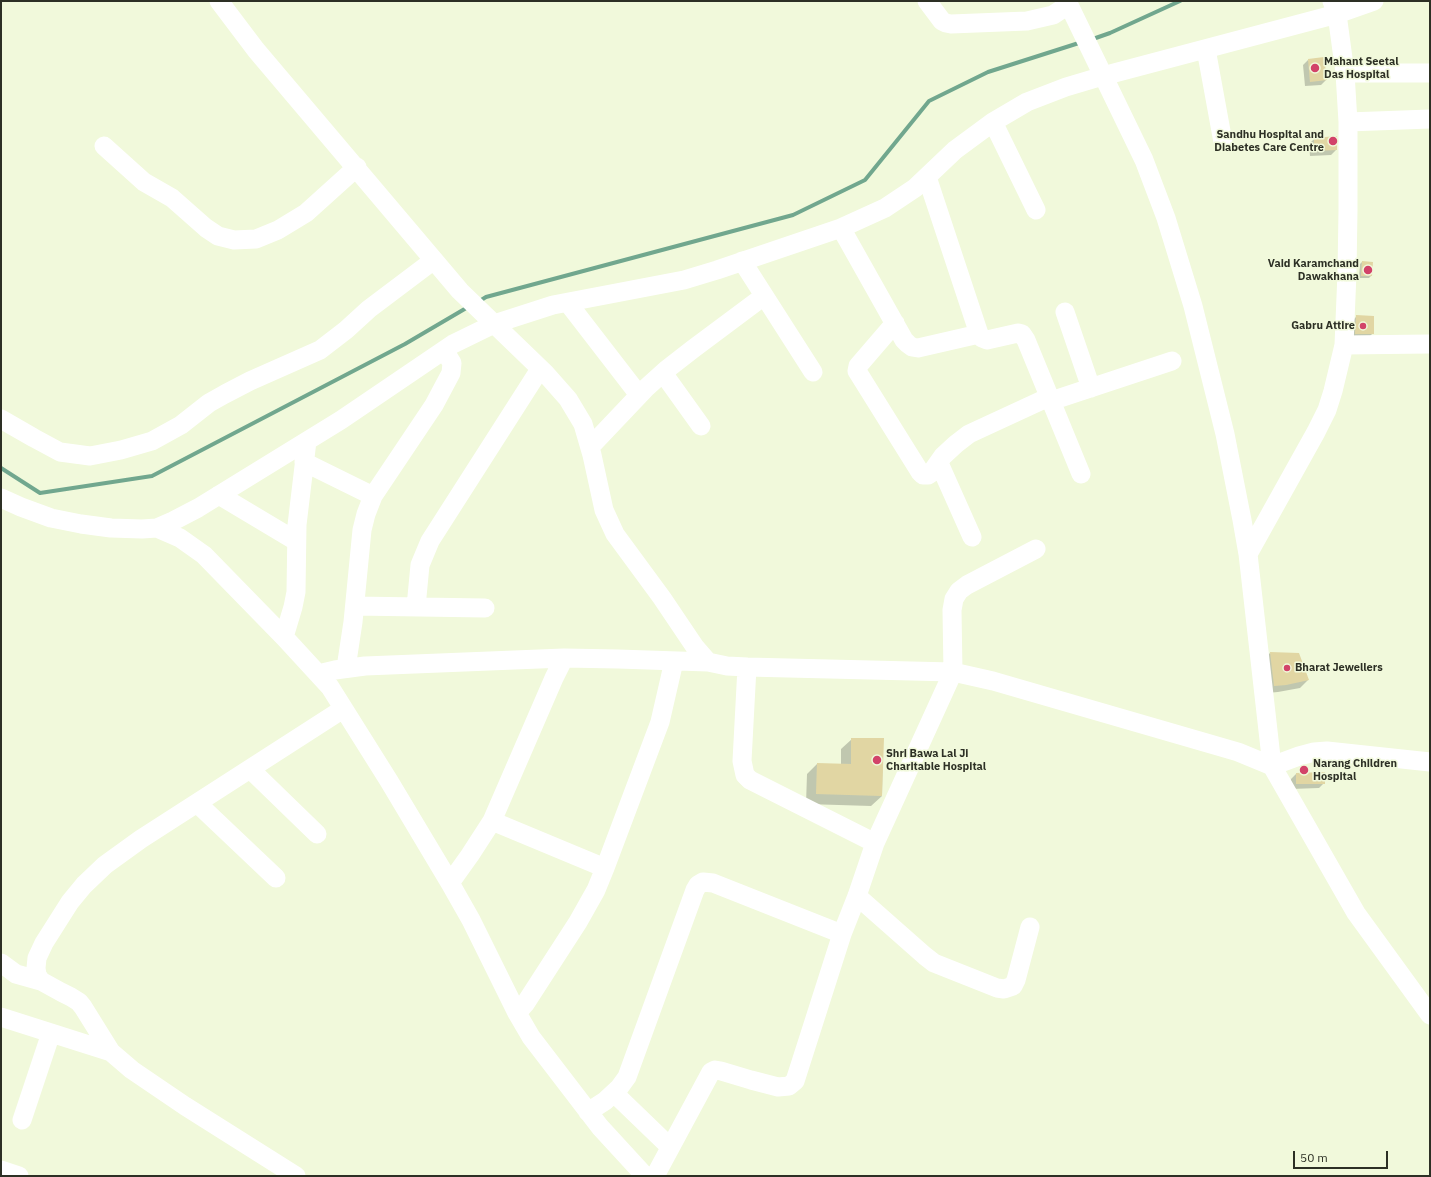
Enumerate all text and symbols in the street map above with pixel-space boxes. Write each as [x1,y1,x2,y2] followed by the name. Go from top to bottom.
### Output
[1324,55,1398,81] place label: Mahant Seetal Das Hospital
[1309,62,1321,74] marker: Mahant Seetal Das Hospital
[1214,128,1324,154] place label: Sandhu Hospital and Diabetes Care Centre
[1327,135,1339,147] marker: Sandhu Hospital and Diabetes Care Centre
[1268,257,1359,283] place label: Vaid Karamchand Dawakhana
[1362,264,1374,276] marker: Vaid Karamchand Dawakhana
[1291,319,1355,333] place label: Gabru Attire
[1358,321,1368,331] marker: Gabru Attire
[1295,661,1383,675] place label: Bharat Jewellers
[1282,663,1292,673] marker: Bharat Jewellers
[886,747,986,773] place label: Shri Bawa Lal Ji Charitable Hospital
[871,754,883,766] marker: Shri Bawa Lal Ji Charitable Hospital
[1313,757,1397,783] place label: Narang Children Hospital
[1298,764,1310,776] marker: Narang Children Hospital
[1295,1143,1390,1169] scale bar
[1300,1150,1328,1165] text: 50 m

